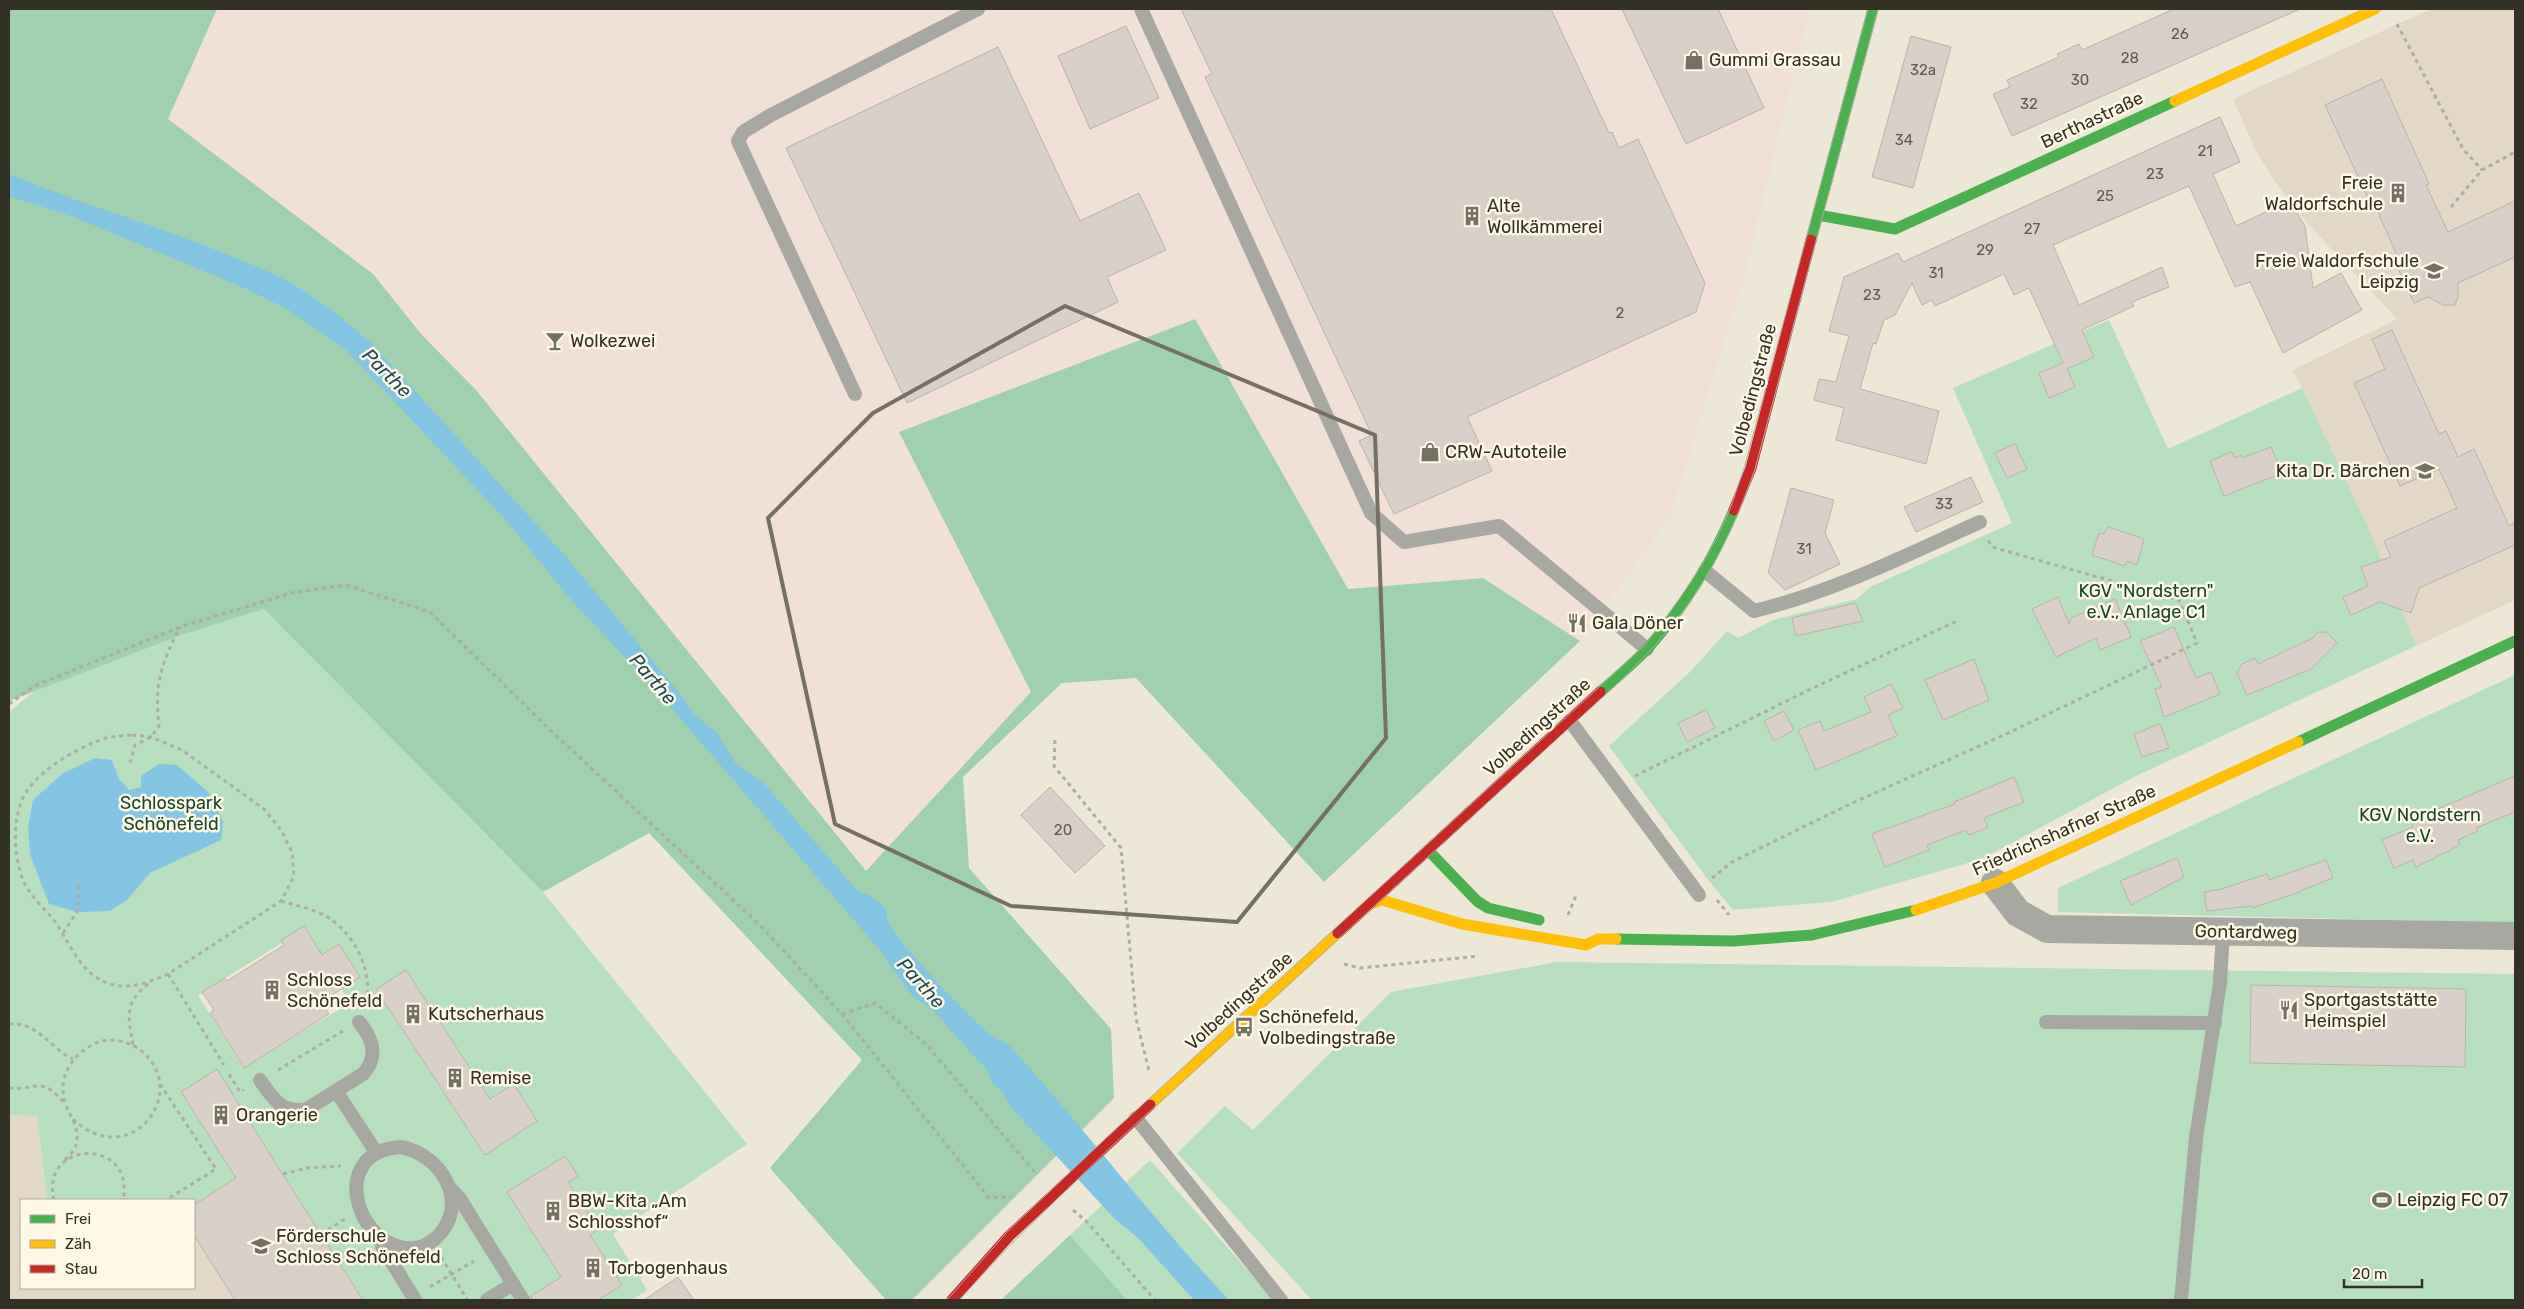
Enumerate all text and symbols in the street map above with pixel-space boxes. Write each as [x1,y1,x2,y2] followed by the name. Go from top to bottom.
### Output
[2171,25,2189,43] house number: 26
[1683,49,1705,71] shop icon: Gummi Grassau
[1709,49,1841,71] place label: Gummi Grassau
[2121,49,2139,67] house number: 28
[1910,61,1936,79] house number: 32a
[2071,71,2089,89] house number: 30
[2037,87,2147,153] street label: Berthastraße
[2020,95,2038,113] house number: 32
[1895,131,1913,149] house number: 34
[2197,142,2213,160] house number: 21
[2146,165,2164,183] house number: 23
[2264,172,2383,215] place label: Freie Waldorfschule
[2387,182,2409,204] building icon: Freie Waldorfschule
[2096,187,2114,205] house number: 25
[1487,195,1602,238] place label: Alte Wollkämmerei
[1461,205,1483,227] building icon: Alte Wollkämmerei
[2024,220,2041,238] house number: 27
[1976,241,1994,259] house number: 29
[2255,250,2419,293] place label: Freie Waldorfschule Leipzig
[2423,260,2445,282] school or university icon: Freie Waldorfschule Leipzig
[1928,264,1944,282] house number: 31
[1863,286,1881,304] house number: 23
[1616,304,1625,322] house number: 2
[1725,321,1781,459] street label: Volbedingstraße
[544,330,566,352] bar icon: Wolkezwei
[570,330,655,352] place label: Wolkezwei
[358,344,417,403] water label: Parthe
[1419,441,1441,463] shop icon: CRW-Autoteile
[1445,441,1567,463] place label: CRW-Autoteile
[2276,460,2410,482] place label: Kita Dr. Bärchen
[2414,460,2436,482] school or university icon: Kita Dr. Bärchen
[1935,495,1953,513] house number: 33
[1796,540,1812,558] house number: 31
[2079,580,2213,623] park label: KGV "Nordstern" e.V., Anlage C1
[1566,612,1588,634] restaurant icon: Gala Döner
[1592,612,1684,634] place label: Gala Döner
[625,649,682,710] water label: Parthe
[1479,673,1595,781] street label: Volbedingstraße
[1969,780,2159,880] street label: Friedrichshafner Straße
[120,792,223,835] park label: Schlosspark Schönefeld
[2359,804,2481,847] park label: KGV Nordstern e.V.
[1054,821,1072,839] house number: 20
[2194,920,2298,944] street label: Gontardweg
[1181,947,1297,1055] street label: Volbedingstraße
[892,953,950,1013] water label: Parthe
[287,969,382,1012] place label: Schloss Schönefeld
[261,979,283,1001] building icon: Schloss Schönefeld
[2304,989,2437,1032] place label: Sportgaststätte Heimspiel
[2278,999,2300,1021] restaurant icon: Sportgaststätte Heimspiel
[402,1003,424,1025] building icon: Kutscherhaus
[428,1003,544,1025] place label: Kutscherhaus
[1259,1006,1396,1049] place label: Schönefeld, Volbedingstraße
[1233,1016,1255,1038] bus stop icon: Schönefeld, Volbedingstraße
[444,1067,466,1089] building icon: Remise
[470,1067,531,1089] place label: Remise
[210,1104,232,1126] building icon: Orangerie
[236,1104,318,1126] place label: Orangerie
[2371,1189,2393,1211] sports icon: Leipzig FC 07
[2397,1189,2508,1211] place label: Leipzig FC 07
[568,1190,687,1233] place label: BBW-Kita „Am Schlosshof“
[20,1199,195,1289] legend
[542,1200,564,1222] building icon: BBW-Kita „Am Schlosshof“
[65,1210,91,1228] text: Frei
[276,1225,441,1268] place label: Förderschule Schloss Schönefeld
[65,1235,91,1253] text: Zäh
[250,1235,272,1257] school or university icon: Förderschule Schloss Schönefeld
[2344,1256,2422,1288] scale bar
[582,1257,604,1279] building icon: Torbogenhaus
[608,1257,728,1279] place label: Torbogenhaus
[65,1260,98,1278] text: Stau
[2352,1265,2387,1283] text: 20 m

